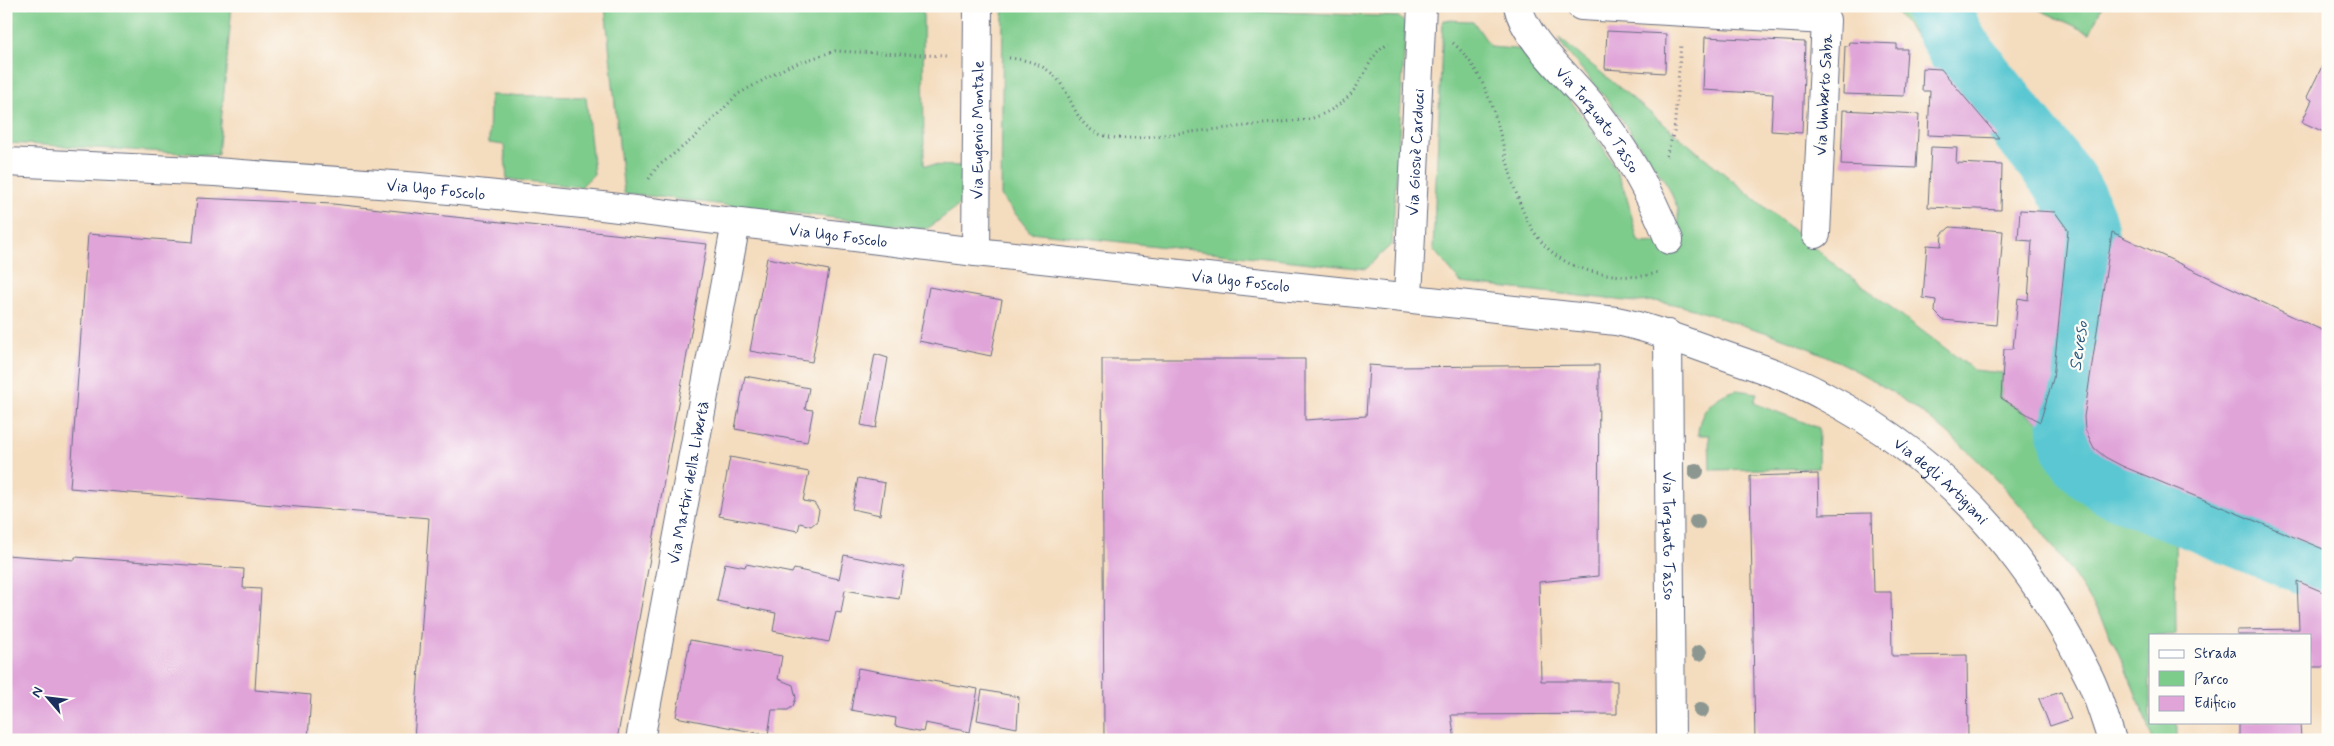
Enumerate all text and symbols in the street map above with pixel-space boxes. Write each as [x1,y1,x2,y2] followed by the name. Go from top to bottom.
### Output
[1811,33,1838,156] street label: Via Umberto Saba
[967,60,990,199] street label: Via Eugenio Montale
[1550,63,1644,177] street label: Via Torquato Tasso
[1403,88,1430,216] street label: Via Giosuè Carducci
[386,176,486,206] street label: Via Ugo Foscolo
[788,220,889,253] street label: Via Ugo Foscolo
[1190,266,1291,298] street label: Via Ugo Foscolo
[2064,319,2094,372] water label: Seveso
[664,399,715,566] street label: Via Martiri della Libertà
[1889,433,1992,530] street label: Via degli Artigiani
[1657,472,1679,600] street label: Via Torquato Tasso
[2149,634,2312,724] legend
[2194,644,2237,664] text: Strada
[2194,670,2228,690] text: Parco
[22,674,72,724] north arrow
[27,684,48,701] text: N
[2194,694,2236,714] text: Edificio

